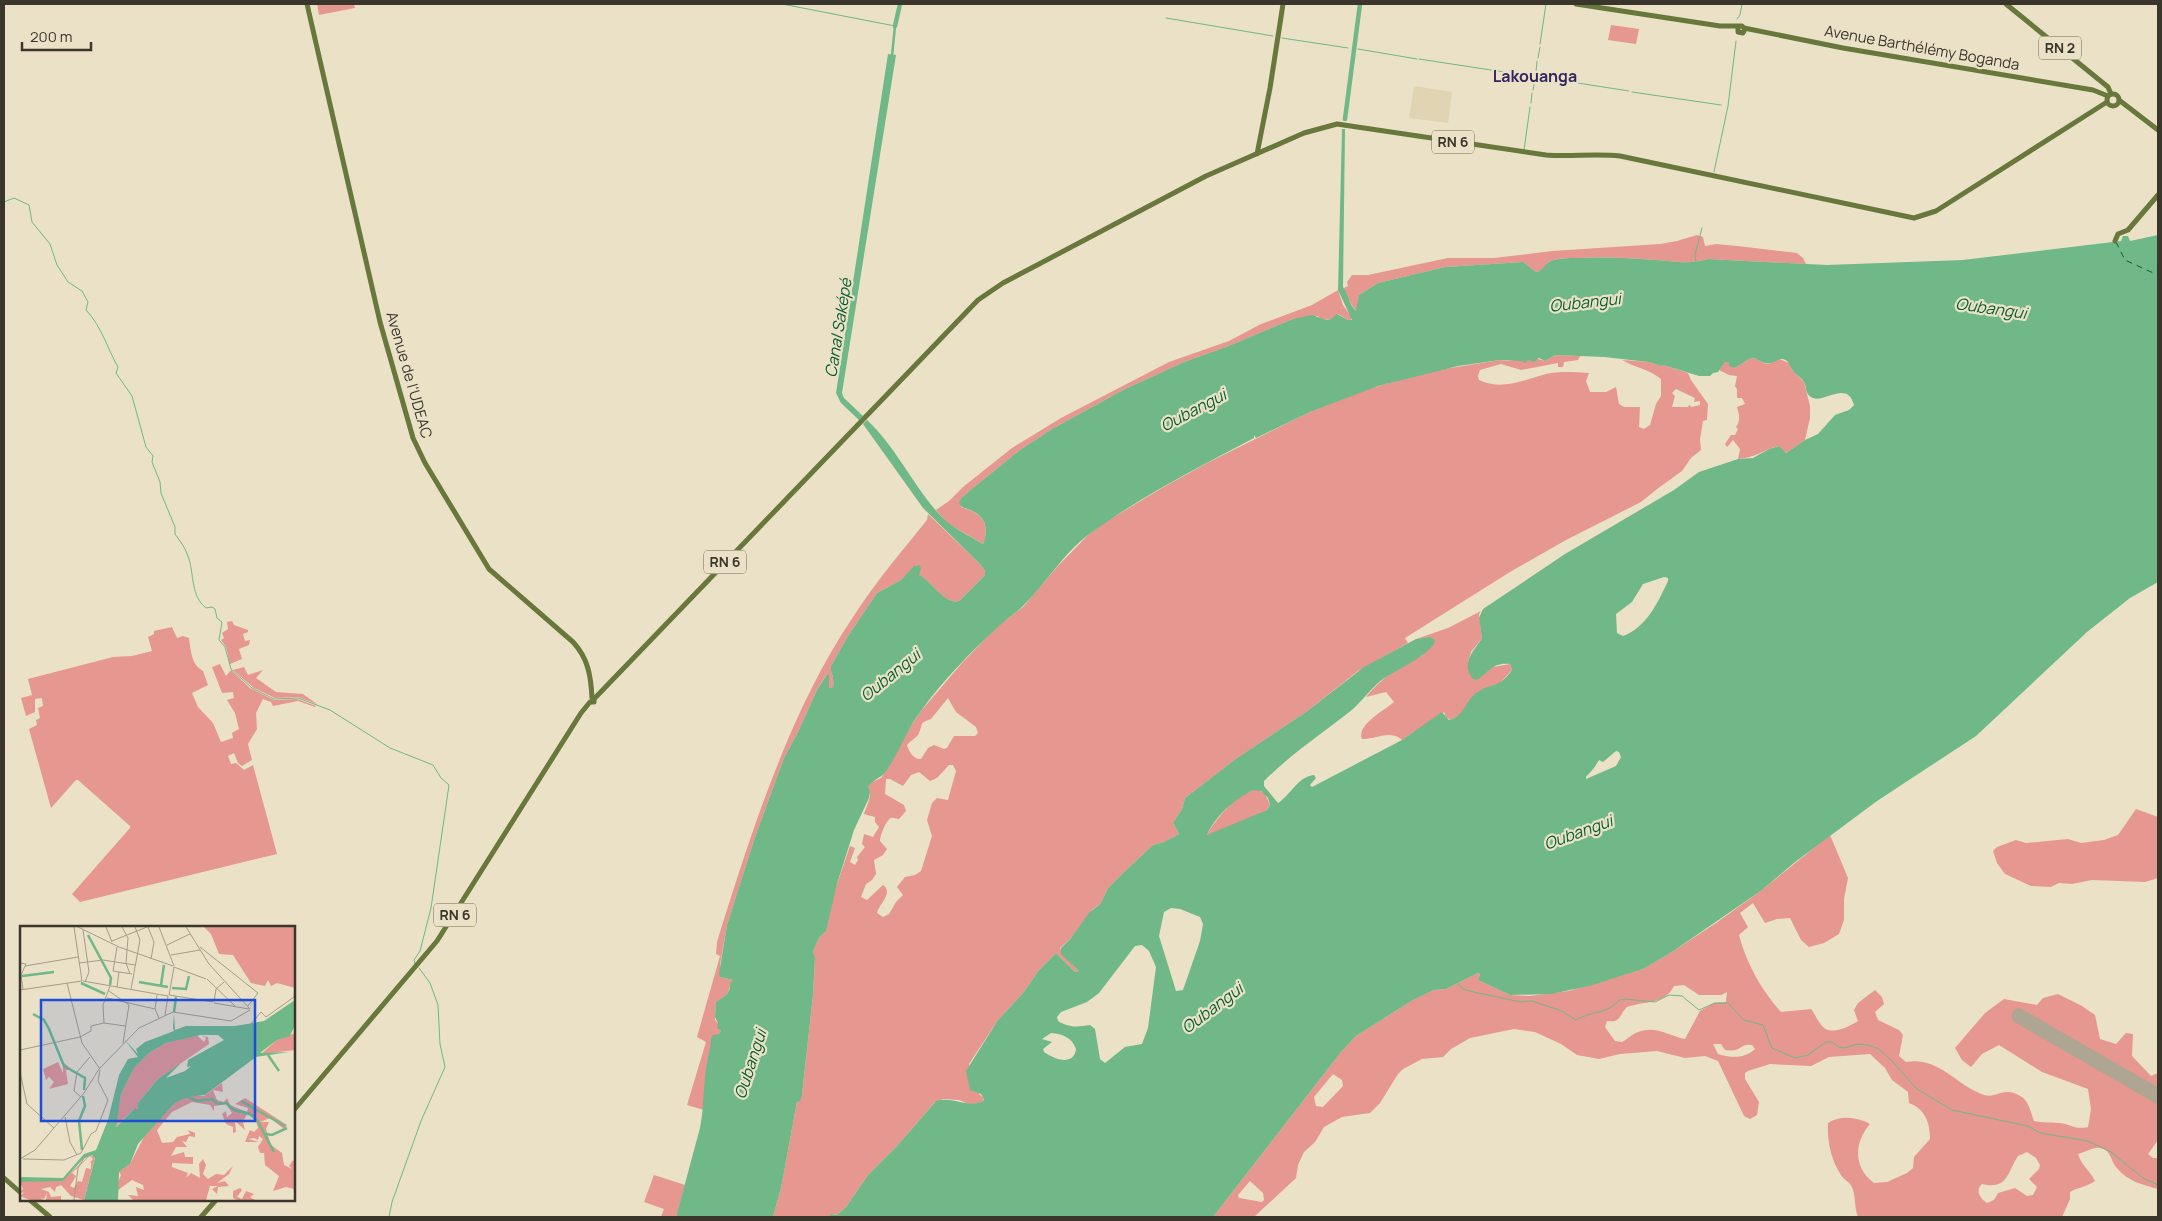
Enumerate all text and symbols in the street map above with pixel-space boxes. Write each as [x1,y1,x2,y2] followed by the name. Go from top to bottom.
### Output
[22,20,91,52] scale bar
[1823,20,2021,75] street label: Avenue Barthélémy Boganda
[30,26,73,47] text: 200 m
[2039,36,2081,59] road number: RN 2
[1493,65,1577,87] district label: Lakouanga
[1432,130,1474,154] road number: RN 6
[819,275,857,379] water label: Canal Saképé
[1548,287,1624,317] water label: Oubangui
[1954,292,2030,324] water label: Oubangui
[381,309,438,441] street label: Avenue de I'UDEAC
[1156,382,1232,437] water label: Oubangui
[704,550,746,574] road number: RN 6
[855,642,927,706] water label: Oubangui
[1541,809,1618,855] water label: Oubangui
[434,904,476,926] road number: RN 6
[20,926,295,1201] inset map
[1177,976,1249,1038] water label: Oubangui
[728,1024,772,1101] water label: Oubangui

